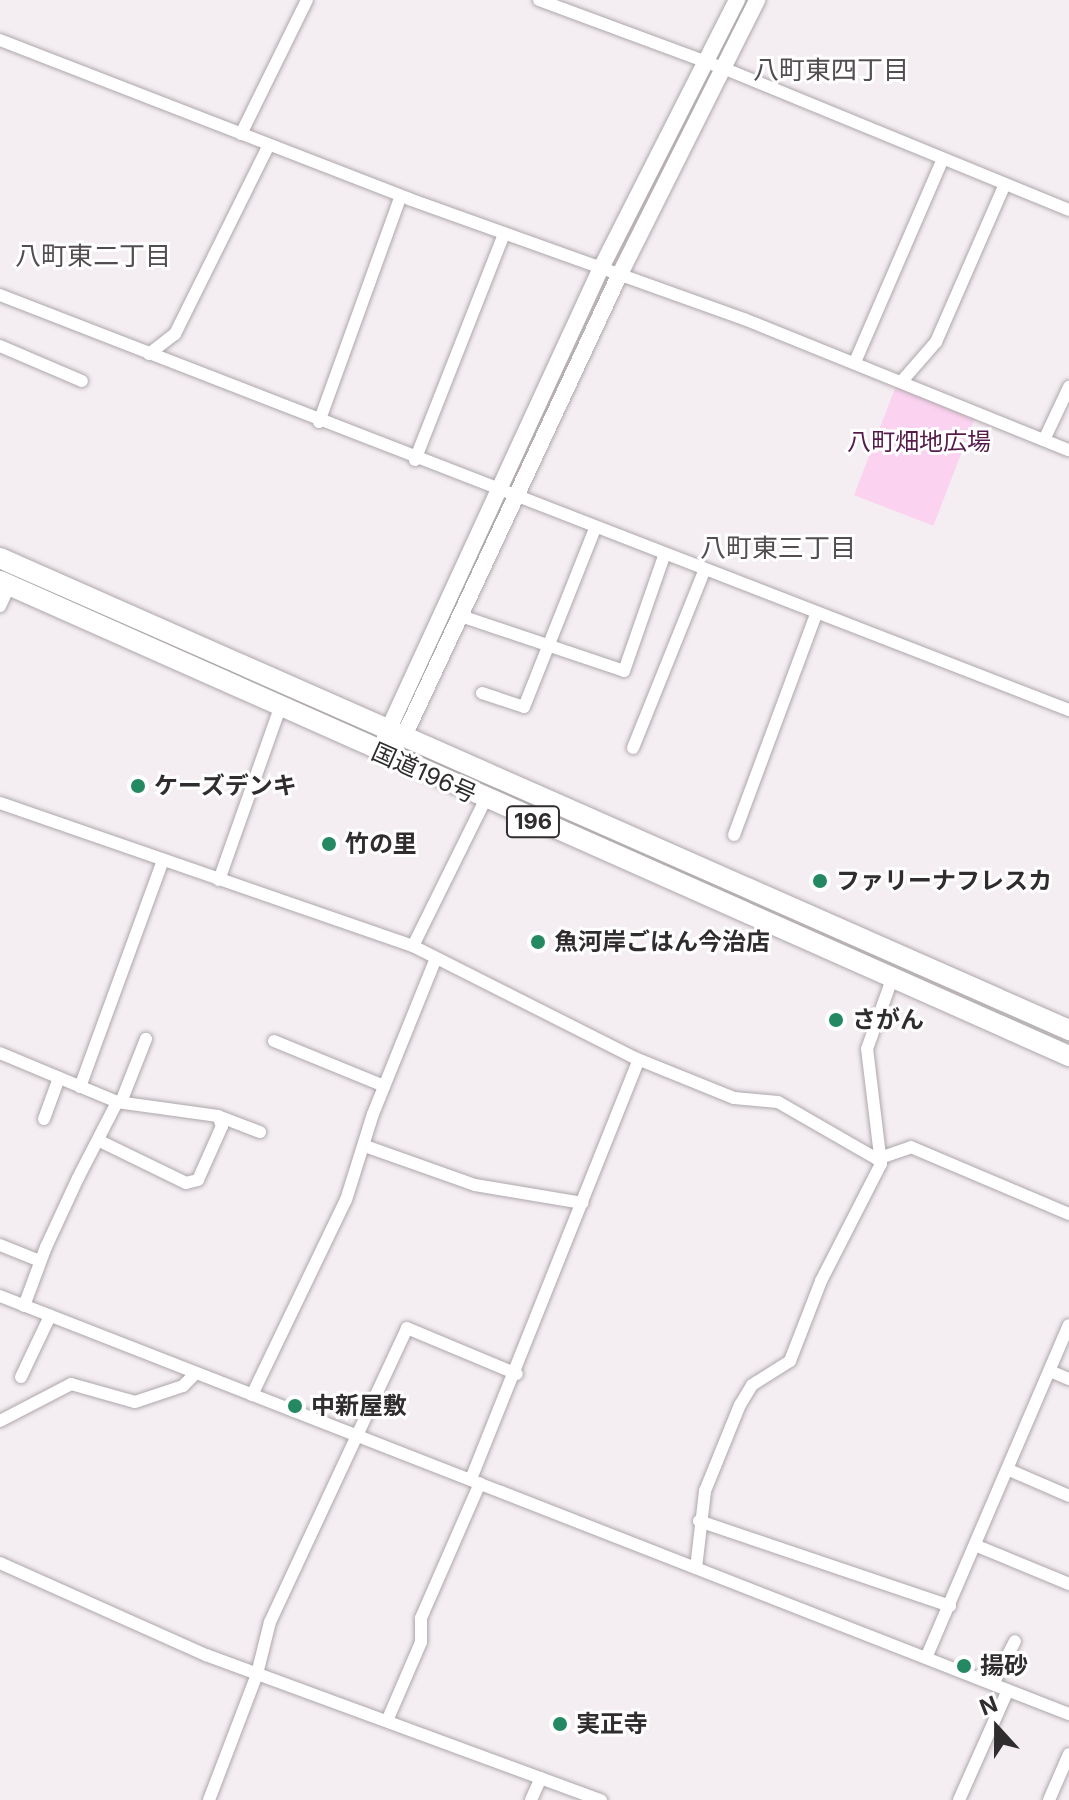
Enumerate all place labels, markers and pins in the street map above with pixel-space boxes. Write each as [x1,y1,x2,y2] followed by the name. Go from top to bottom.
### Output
[154,772,298,800] place label: ケーズデンキ
[129,777,147,795] marker: ケーズデンキ
[345,830,417,858] place label: 竹の里
[320,835,338,853] marker: 竹の里
[836,867,1052,895] place label: ファリーナフレスカ
[811,872,829,890] marker: ファリーナフレスカ
[554,928,770,956] place label: 魚河岸ごはん今治店
[529,933,547,951] marker: 魚河岸ごはん今治店
[852,1006,924,1034] place label: さがん
[827,1011,845,1029] marker: さがん
[311,1392,407,1420] place label: 中新屋敷
[286,1397,304,1415] marker: 中新屋敷
[980,1652,1028,1680] place label: 揚砂
[955,1657,973,1675] marker: 揚砂
[576,1710,648,1738] place label: 実正寺
[551,1715,569,1733] marker: 実正寺

